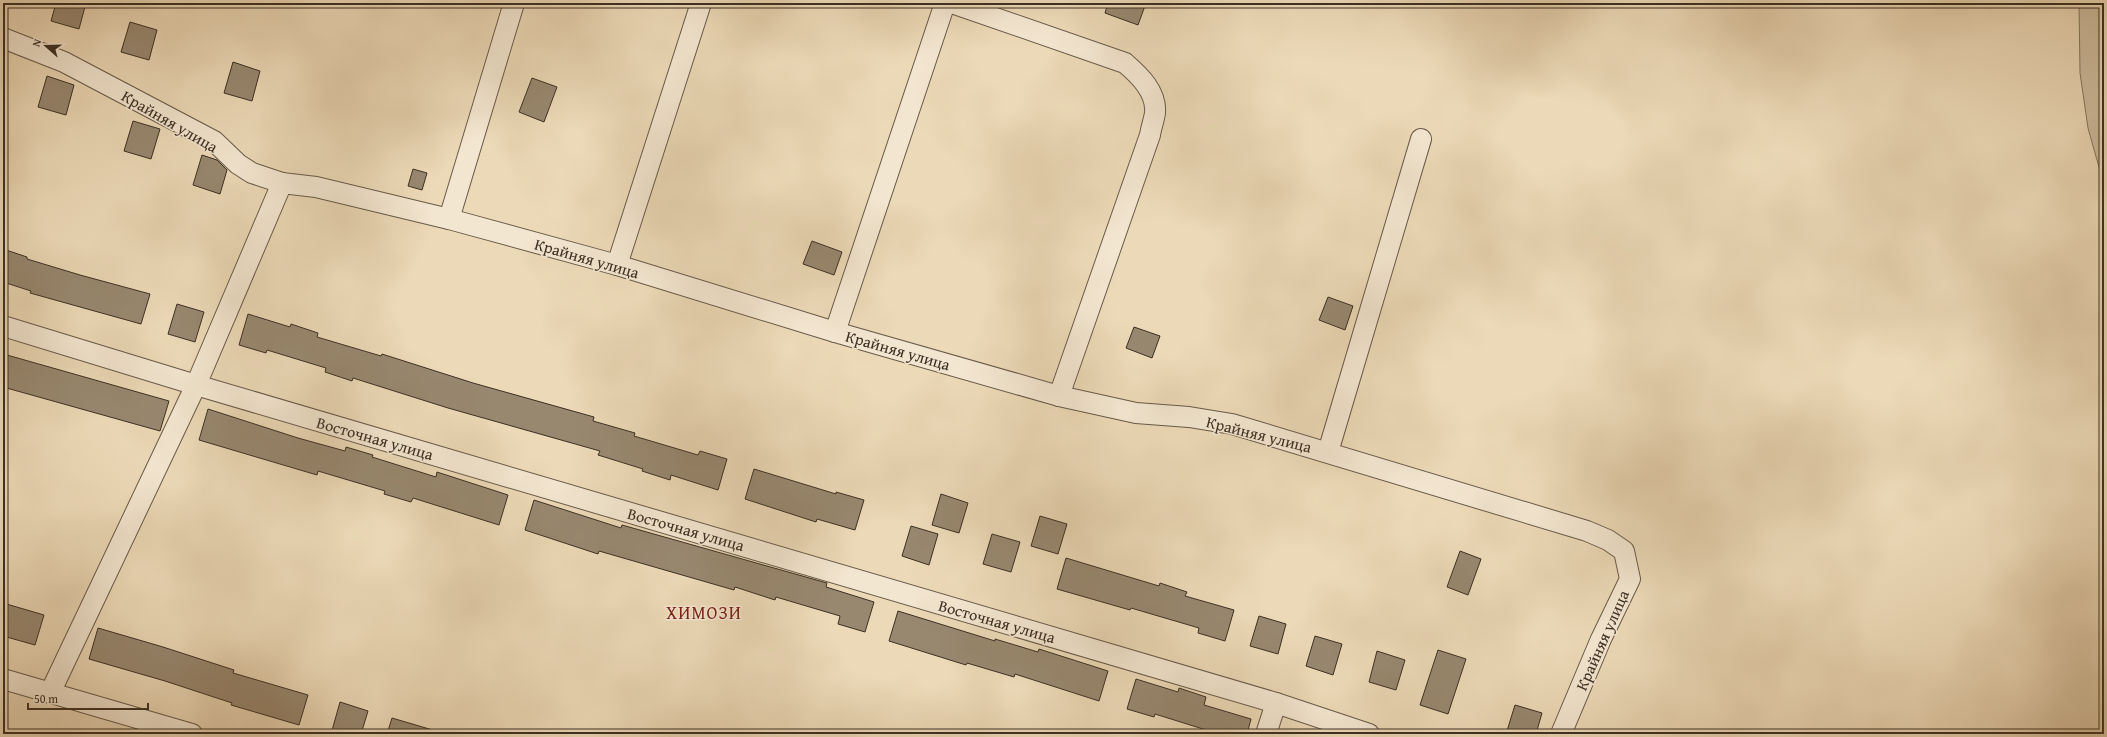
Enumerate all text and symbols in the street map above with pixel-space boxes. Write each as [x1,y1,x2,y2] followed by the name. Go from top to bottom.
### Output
[26,26,66,66] north arrow
[28,36,46,49] text: N
[117,84,223,159] street label: Крайняя улица
[532,232,642,284] street label: Крайняя улица
[843,324,953,376] street label: Крайняя улица
[1204,409,1315,459] street label: Крайняя улица
[314,410,437,466] street label: Восточная улица
[625,501,748,557] street label: Восточная улица
[1569,586,1635,694] street label: Крайняя улица
[936,593,1059,649] street label: Восточная улица
[666,599,742,626] district label: ХИМОЗИ
[28,685,148,711] scale bar
[34,690,58,707] text: 50 m

